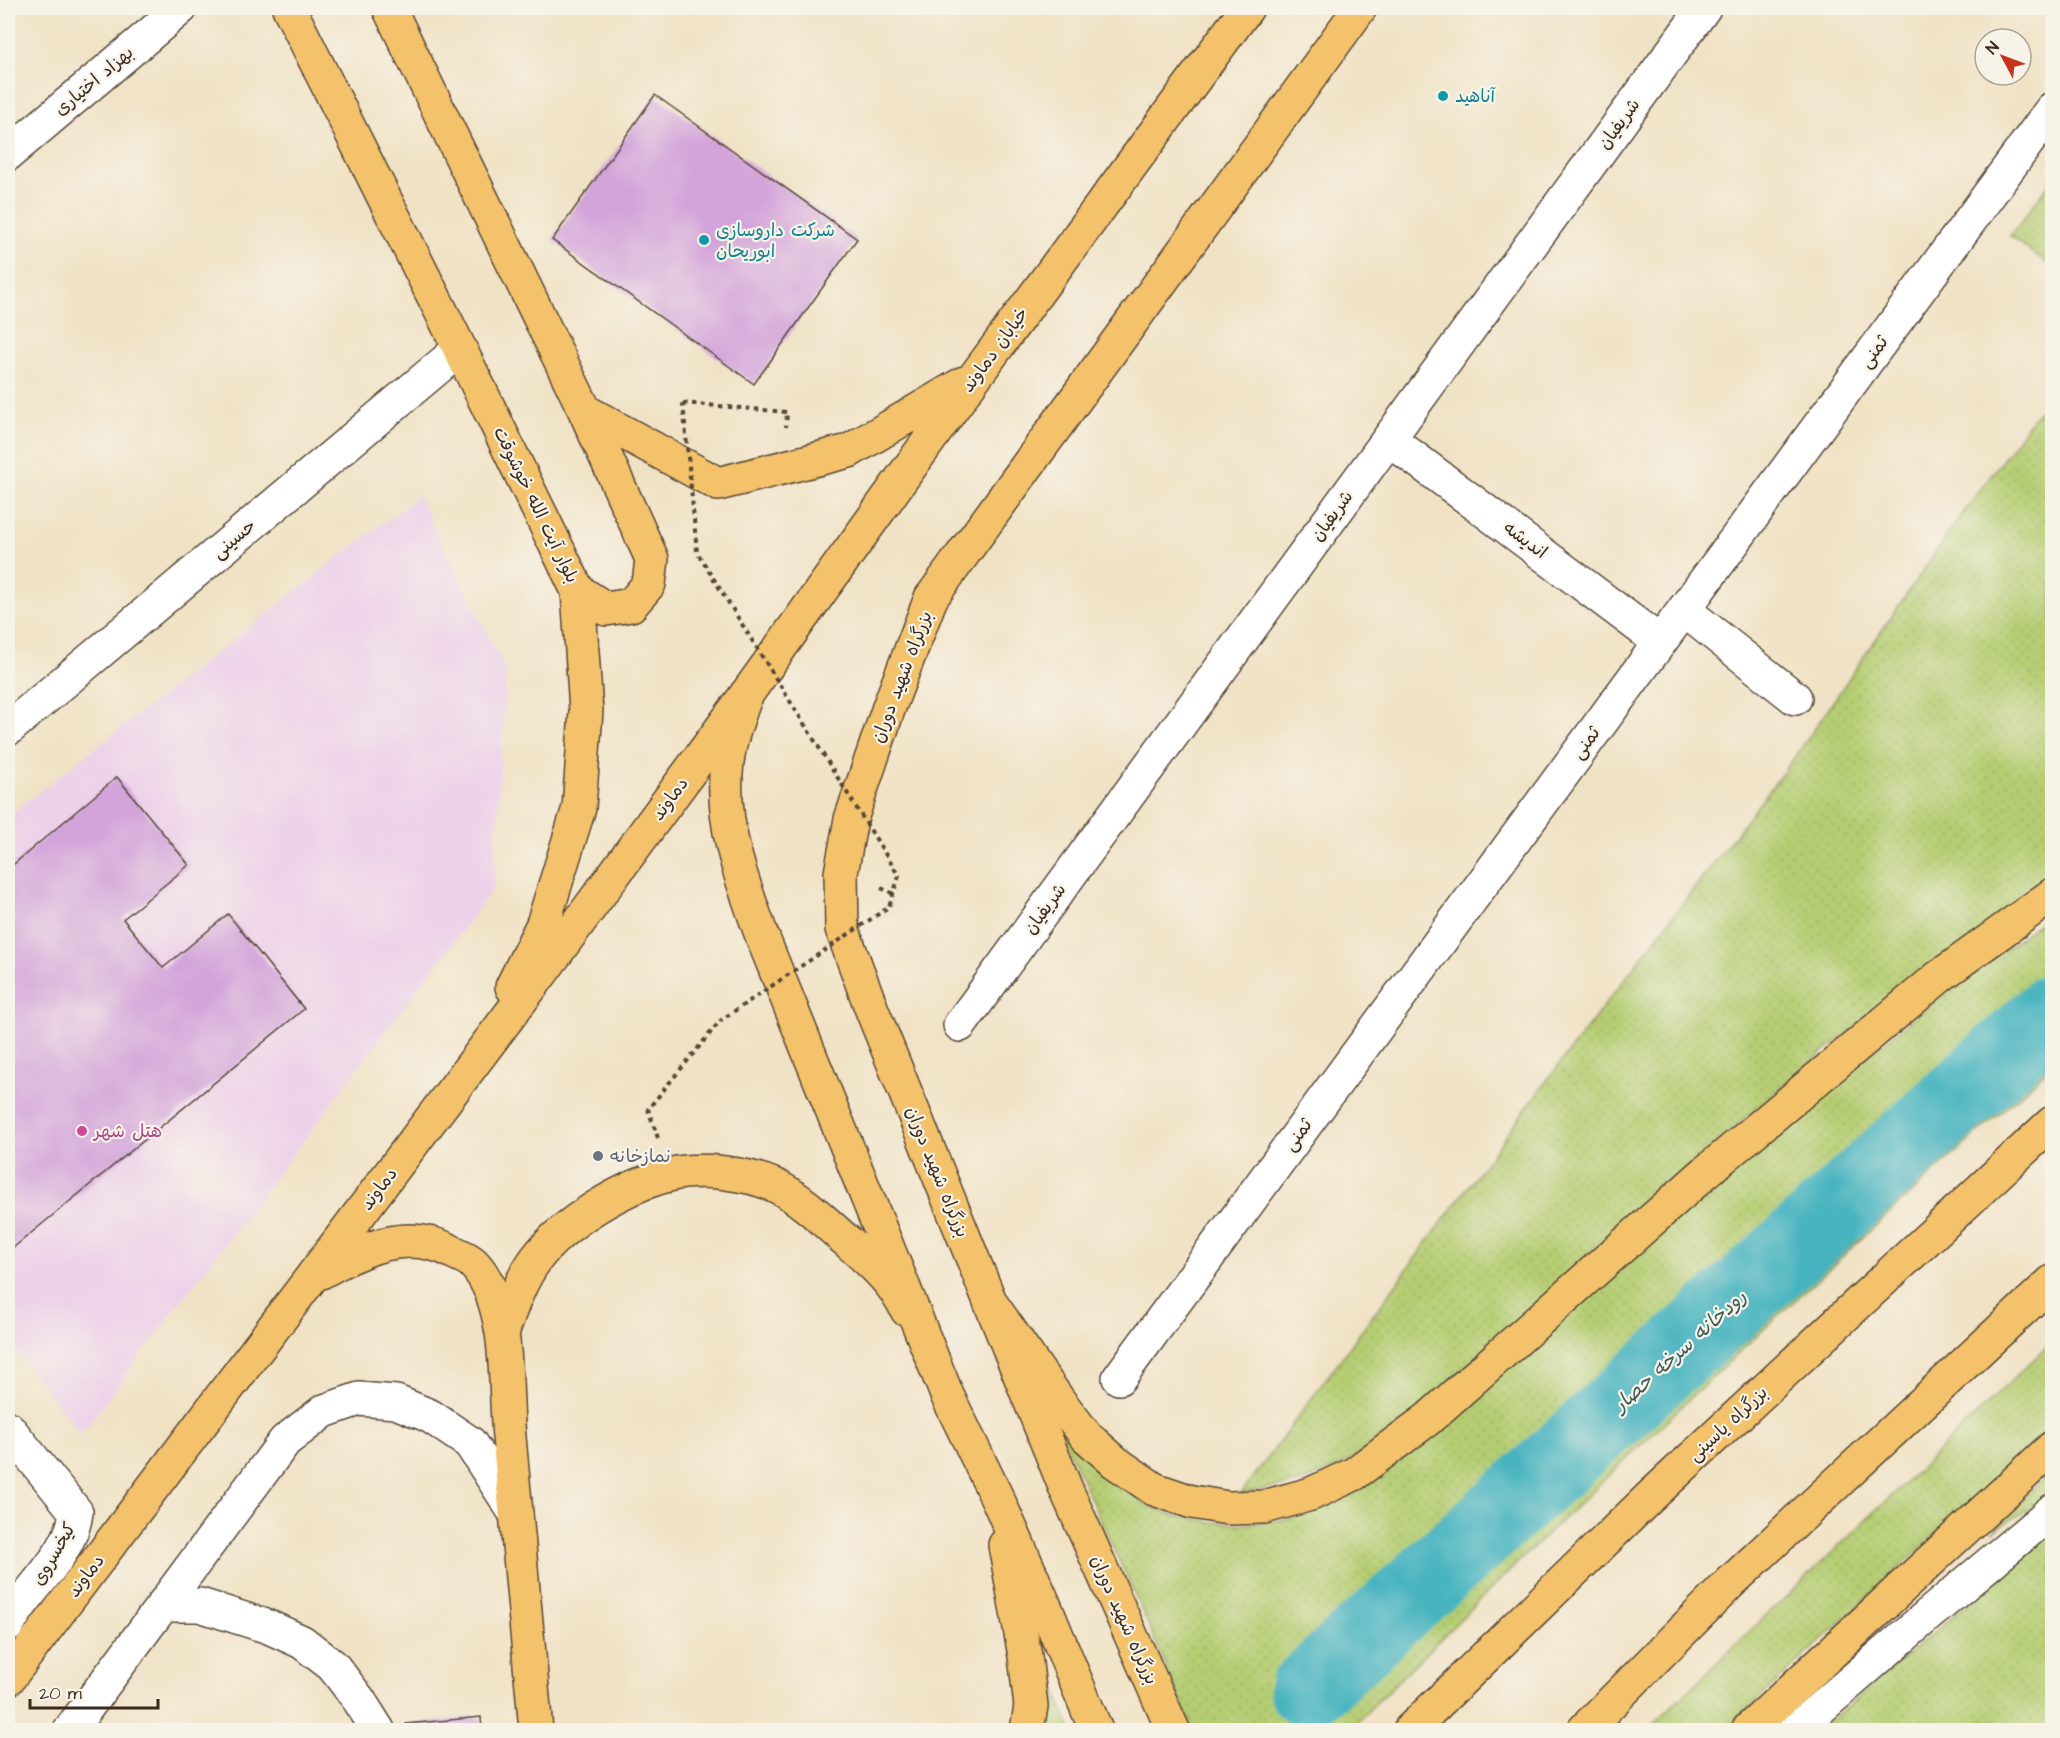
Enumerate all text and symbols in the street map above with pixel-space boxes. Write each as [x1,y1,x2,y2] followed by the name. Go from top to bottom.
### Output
[1973,27,2033,87] north arrow
[1981,37,2004,59] text: N
[49,40,139,122] street label: بهزاد اختیاری
[1455,84,1496,109] place label: آناهید
[1436,89,1450,103] marker: آناهید
[1592,93,1646,155] street label: شریفیان
[716,218,835,264] place label: شرکت داروسازی ابوریحان
[697,233,711,247] marker: شرکت داروسازی ابوریحان
[956,302,1034,398] street label: خیابان دماوند
[1854,330,1895,373] street label: ثمنی
[487,423,585,587] street label: بلوار آیت الله خوشوقت
[1305,485,1359,547] street label: شریفیان
[207,513,261,565] street label: حسینی
[1498,515,1552,565] street label: اندیشه
[865,607,939,747] street label: بزرگراه شهید دوران
[1566,721,1607,764] street label: ثمنی
[646,772,694,826] street label: دماوند
[1018,878,1072,940] street label: شریفیان
[899,1103,975,1241] street label: بزرگراه شهید دوران
[1278,1113,1319,1156] street label: ثمنی
[92,1119,162,1144] place label: هتل شهر
[75,1124,89,1138] marker: هتل شهر
[610,1144,671,1169] place label: نمازخانه
[591,1149,605,1163] marker: نمازخانه
[355,1162,403,1216] street label: دماوند
[1605,1283,1753,1420] water label: رودخانه سرخه حصار
[1683,1381,1773,1467] street label: بزرگراه یاسینی
[26,1518,82,1590] street label: کیخسروی
[62,1549,110,1603] street label: دماوند
[1084,1551,1164,1689] street label: بزرگراه شهید دوران
[30,1672,158,1710] scale bar
[39,1681,82,1706] text: 20 m

